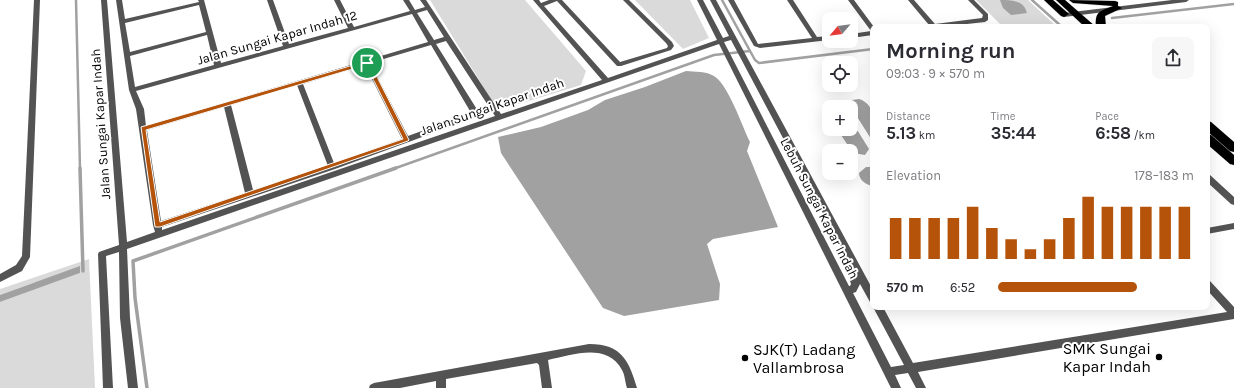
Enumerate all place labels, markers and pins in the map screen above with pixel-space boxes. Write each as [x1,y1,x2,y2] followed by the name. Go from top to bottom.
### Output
[350,46,384,80] pin
[1063,339,1151,376] place label: SMK Sungai Kapar Indah
[753,340,855,377] place label: SJK(T) Ladang Vallambrosa
[1154,352,1164,362] marker: SMK Sungai Kapar Indah
[740,353,750,363] marker: SJK(T) Ladang Vallambrosa

